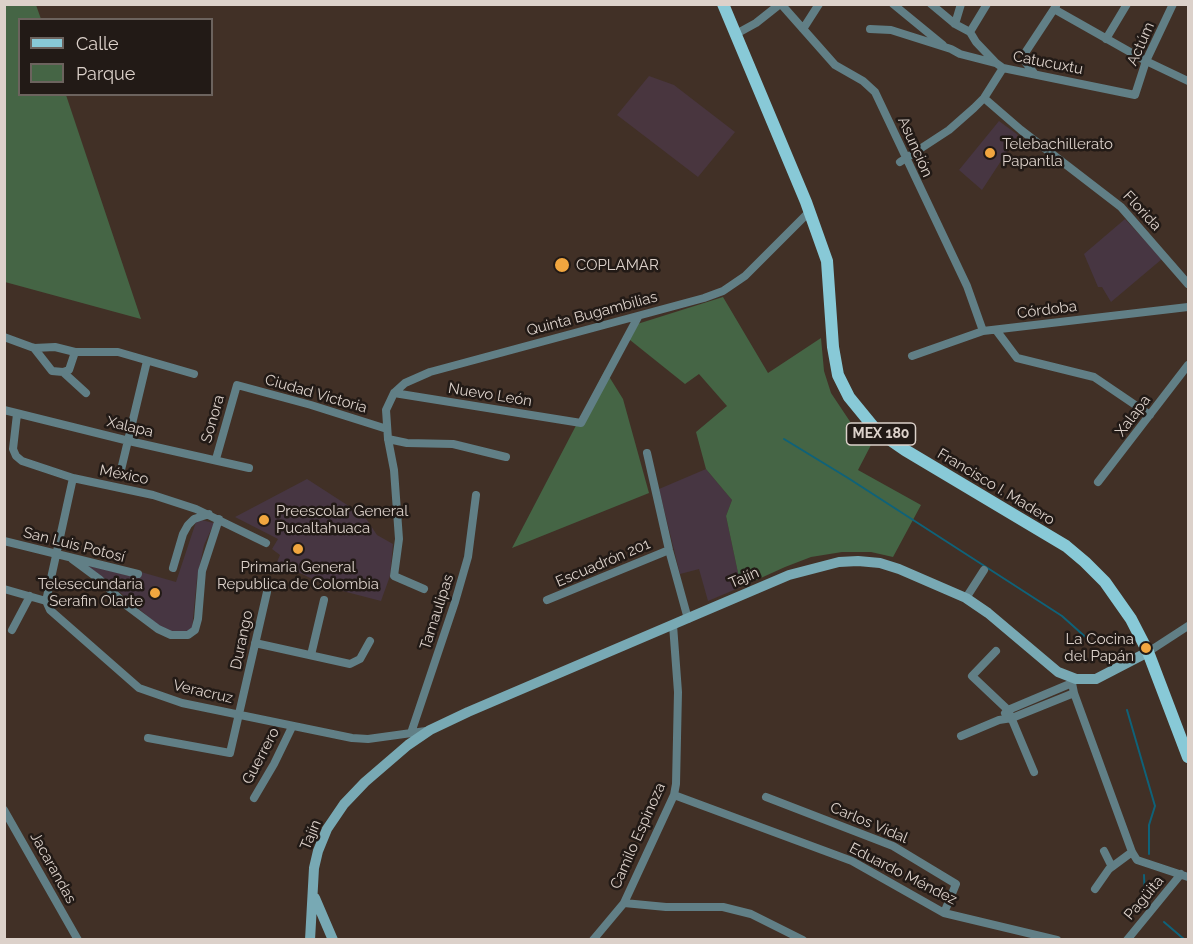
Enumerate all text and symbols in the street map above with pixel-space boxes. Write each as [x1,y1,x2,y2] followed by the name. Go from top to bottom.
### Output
[18,18,213,96] legend
[1123,19,1159,69] street label: Actúm
[76,33,119,54] text: Calle
[1011,47,1085,79] street label: Catucuxtu
[76,63,135,84] text: Parque
[894,114,936,180] street label: Asunción
[1002,135,1113,170] place label: Telebachillerato Papantla
[983,146,997,160] marker: Telebachillerato Papantla
[1119,187,1165,235] street label: Florida
[553,256,571,274] marker: COPLAMAR
[576,256,659,274] place label: COPLAMAR
[525,288,659,340] street label: Quinta Bugambilias
[1016,297,1078,323] street label: Córdoba
[263,371,369,417] street label: Ciudad Victoria
[447,379,533,411] street label: Nuevo León
[1112,392,1154,440] street label: Xalapa
[198,393,228,445] street label: Sonora
[105,413,155,441] street label: Xalapa
[846,423,916,445] road number: MEX 180
[934,445,1058,529] street label: Francisco I. Madero
[98,461,150,489] street label: México
[276,502,408,537] place label: Preescolar General Pucaltahuaca
[257,513,271,527] marker: Preescolar General Pucaltahuaca
[21,524,127,566] street label: San Luis Potosí
[553,535,653,591] street label: Escuadrón 201
[291,542,305,556] marker: Primaria General Republica de Colombia
[217,558,379,593] place label: Primaria General Republica de Colombia
[726,564,762,592] street label: Tajín
[416,572,458,652] street label: Tamaulipas
[38,575,143,610] place label: Telesecundaria Serafin Olarte
[148,586,162,600] marker: Telesecundaria Serafin Olarte
[227,609,257,671] street label: Durango
[1064,630,1134,665] place label: La Cocina del Papán
[1139,641,1153,655] marker: La Cocina del Papán
[171,676,235,708] street label: Veracruz
[239,725,283,787] street label: Guerrero
[607,780,669,892] street label: Camilo Espinoza
[827,799,911,847] street label: Carlos Vidal
[297,817,325,853] street label: Tajín
[26,829,80,907] street label: Jacarandas
[846,839,960,909] street label: Eduardo Méndez
[1120,872,1168,924] street label: Pagüita

